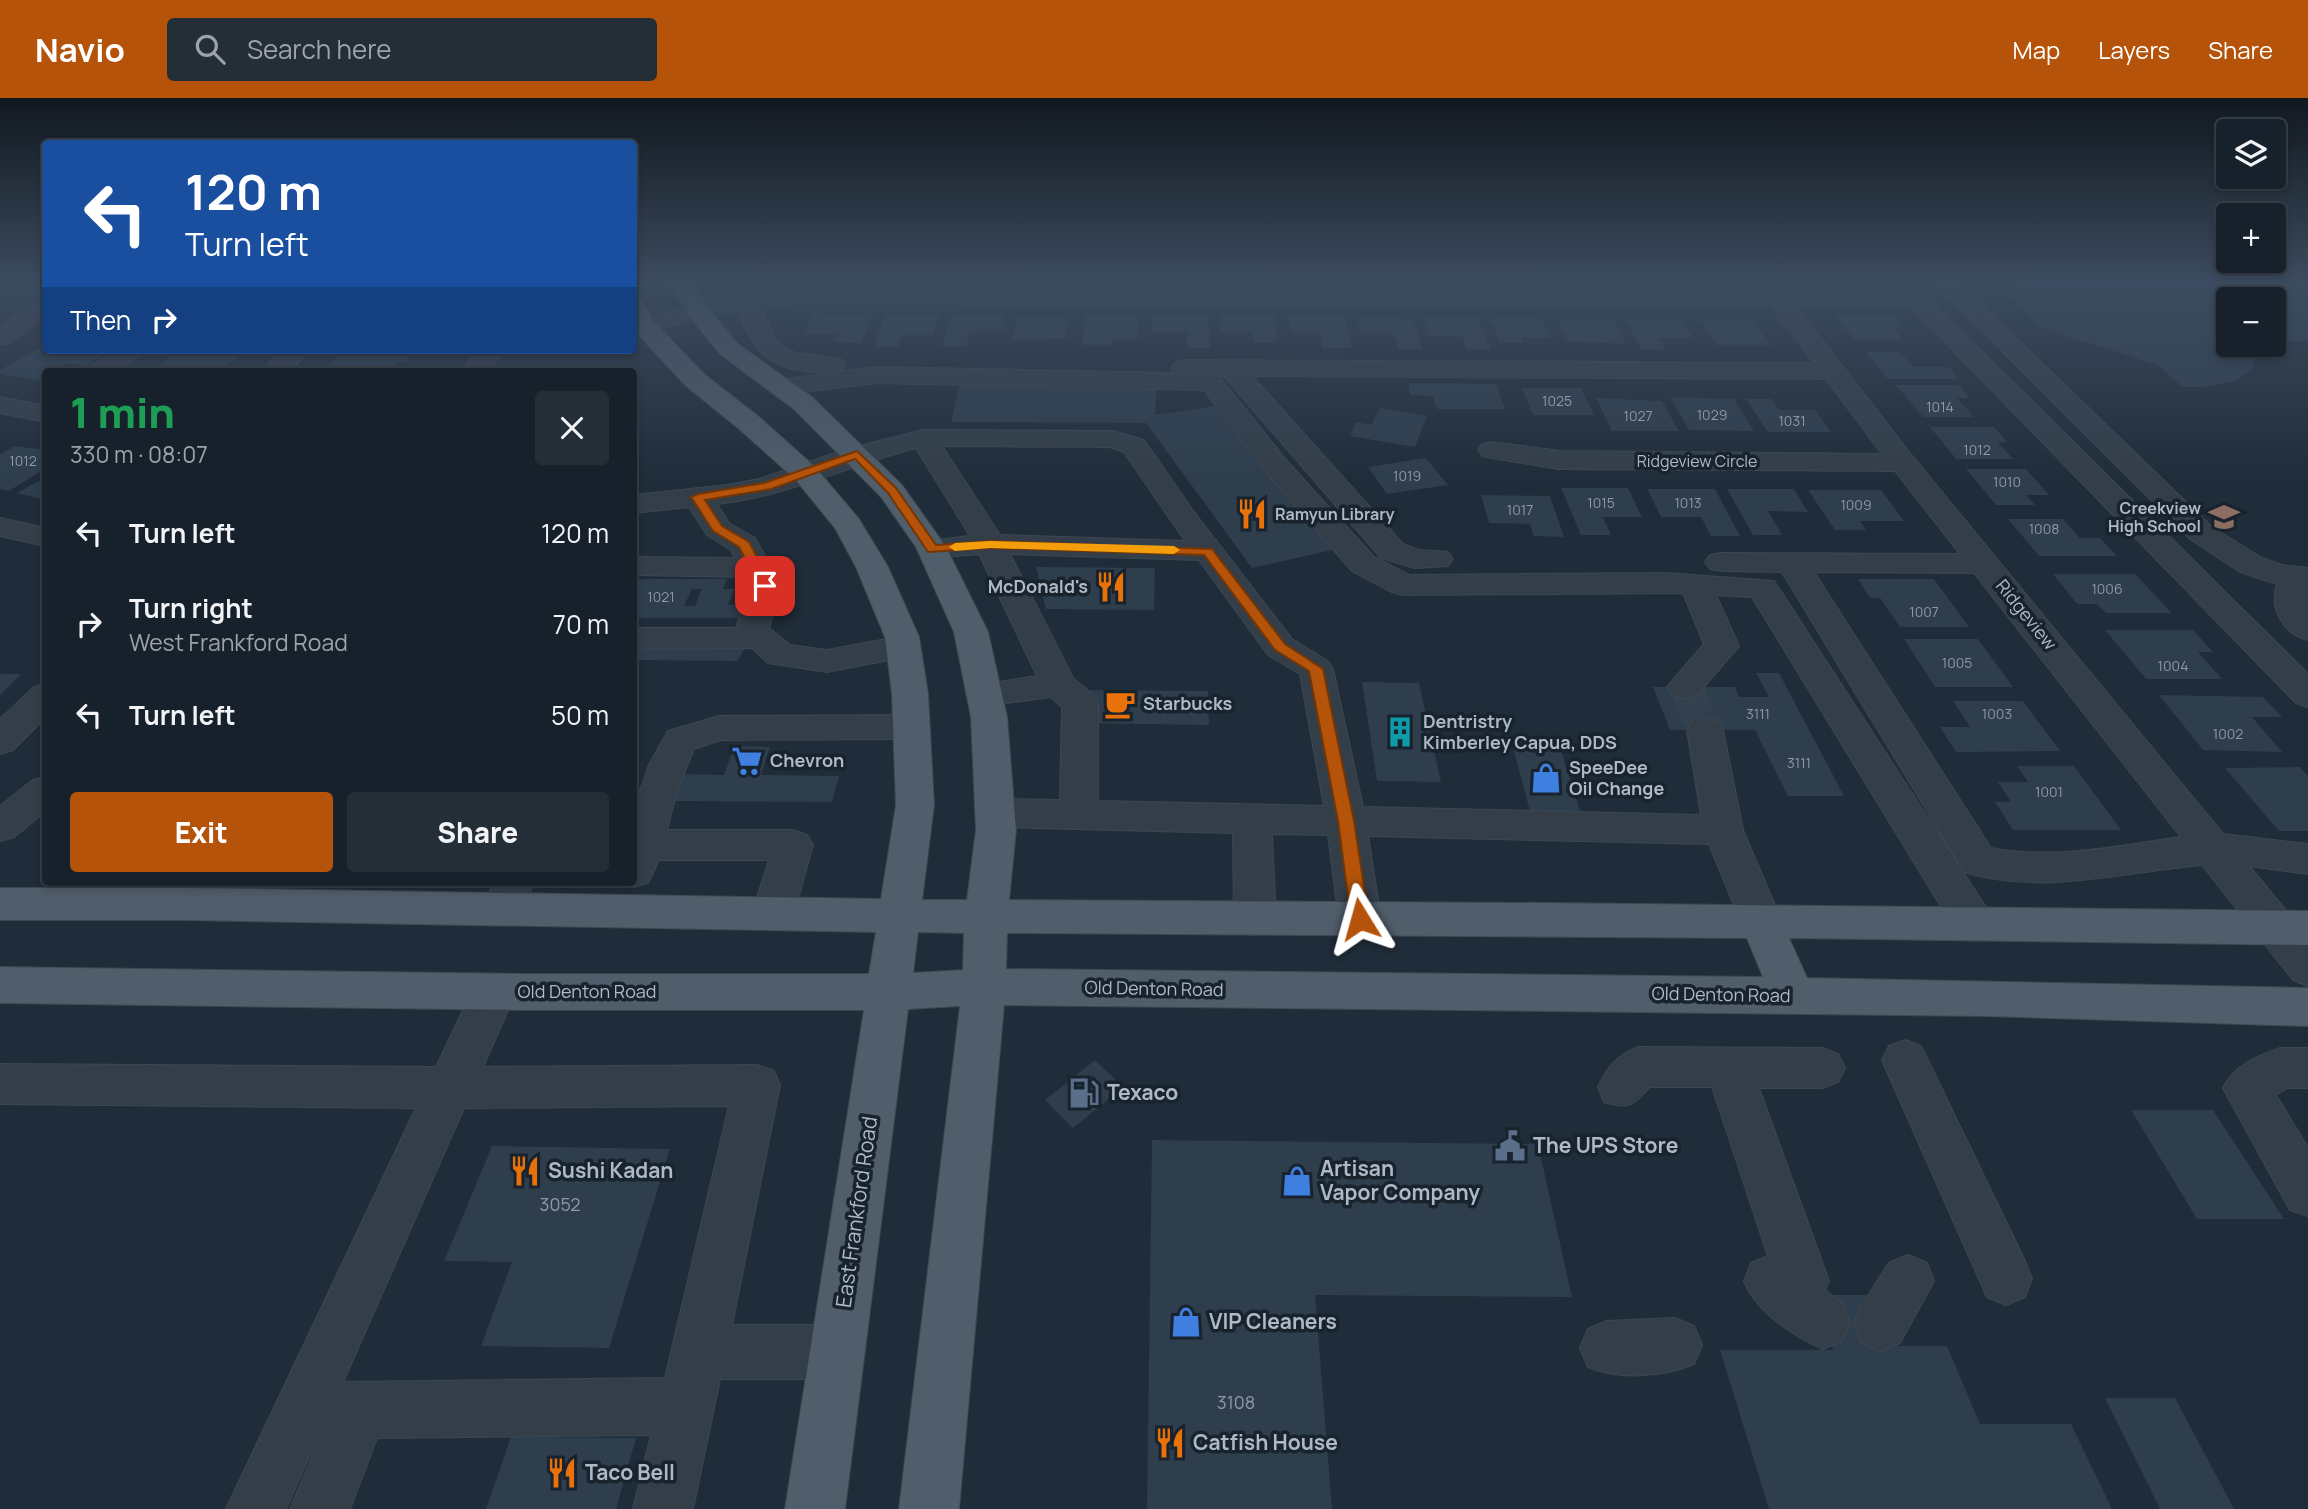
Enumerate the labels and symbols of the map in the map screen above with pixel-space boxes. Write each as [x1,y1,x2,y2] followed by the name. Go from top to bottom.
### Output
[1542,391,1572,410] house number: 1025
[1926,397,1954,416] house number: 1014
[1697,405,1727,424] house number: 1029
[1623,406,1653,425] house number: 1027
[1778,411,1806,430] house number: 1031
[1963,440,1991,459] house number: 1012
[1637,450,1757,472] street label: Ridgeview Circle
[9,451,37,470] house number: 1012
[1393,466,1421,485] house number: 1019
[1993,472,2021,491] house number: 1010
[1587,493,1615,512] house number: 1015
[1674,493,1702,512] house number: 1013
[1840,495,1872,514] house number: 1009
[1235,497,1269,531] restaurant icon: Ramyun Library
[2108,497,2201,537] place label: Creekview High School
[1507,500,1533,519] house number: 1017
[2207,500,2241,534] school or university icon: Creekview High School
[1275,503,1394,525] place label: Ramyun Library
[2029,519,2059,538] house number: 1008
[735,556,795,616] pin
[1094,570,1128,604] restaurant icon: McDonald's
[988,574,1088,598] place label: McDonald's
[1991,574,2063,655] street label: Ridgeview
[2091,579,2123,598] house number: 1006
[647,587,675,606] house number: 1021
[1909,602,1939,621] house number: 1007
[1942,653,1972,672] house number: 1005
[2158,656,2188,675] house number: 1004
[1103,687,1137,721] cafe icon: Starbucks
[1143,691,1232,715] place label: Starbucks
[1746,704,1770,723] house number: 3111
[1982,704,2012,723] house number: 1003
[1423,709,1617,754] place label: Dentristry Kimberley Capua, DDS
[1383,715,1417,749] building icon: Dentristry Kimberley Capua, DDS
[2213,724,2243,743] house number: 1002
[730,744,764,778] supermarket icon: Chevron
[770,748,844,772] place label: Chevron
[1787,753,1811,772] house number: 3111
[1569,755,1664,800] place label: SpeeDee Oil Change
[1529,761,1563,795] shop icon: SpeeDee Oil Change
[2035,782,2063,801] house number: 1001
[1323,882,1397,956] position arrow
[1084,975,1224,1001] street label: Old Denton Road
[518,979,656,1003] street label: Old Denton Road
[1651,981,1791,1007] street label: Old Denton Road
[1067,1076,1101,1110] fuel station icon: Texaco
[1107,1078,1178,1106] place label: Texaco
[829,1114,883,1309] street label: East Frankford Road
[1493,1129,1527,1163] public building icon: The UPS Store
[1533,1131,1678,1159] place label: The UPS Store
[508,1154,542,1188] restaurant icon: Sushi Kadan
[1320,1154,1480,1206] place label: Artisan Vapor Company
[548,1156,673,1184] place label: Sushi Kadan
[1280,1164,1314,1198] shop icon: Artisan Vapor Company
[539,1192,581,1216] house number: 3052
[1169,1305,1203,1339] shop icon: VIP Cleaners
[1209,1307,1337,1335] place label: VIP Cleaners
[1217,1390,1255,1414] house number: 3108
[1153,1426,1187,1460] restaurant icon: Catfish House
[1193,1428,1338,1456] place label: Catfish House
[545,1456,579,1490] restaurant icon: Taco Bell
[585,1458,675,1486] place label: Taco Bell

